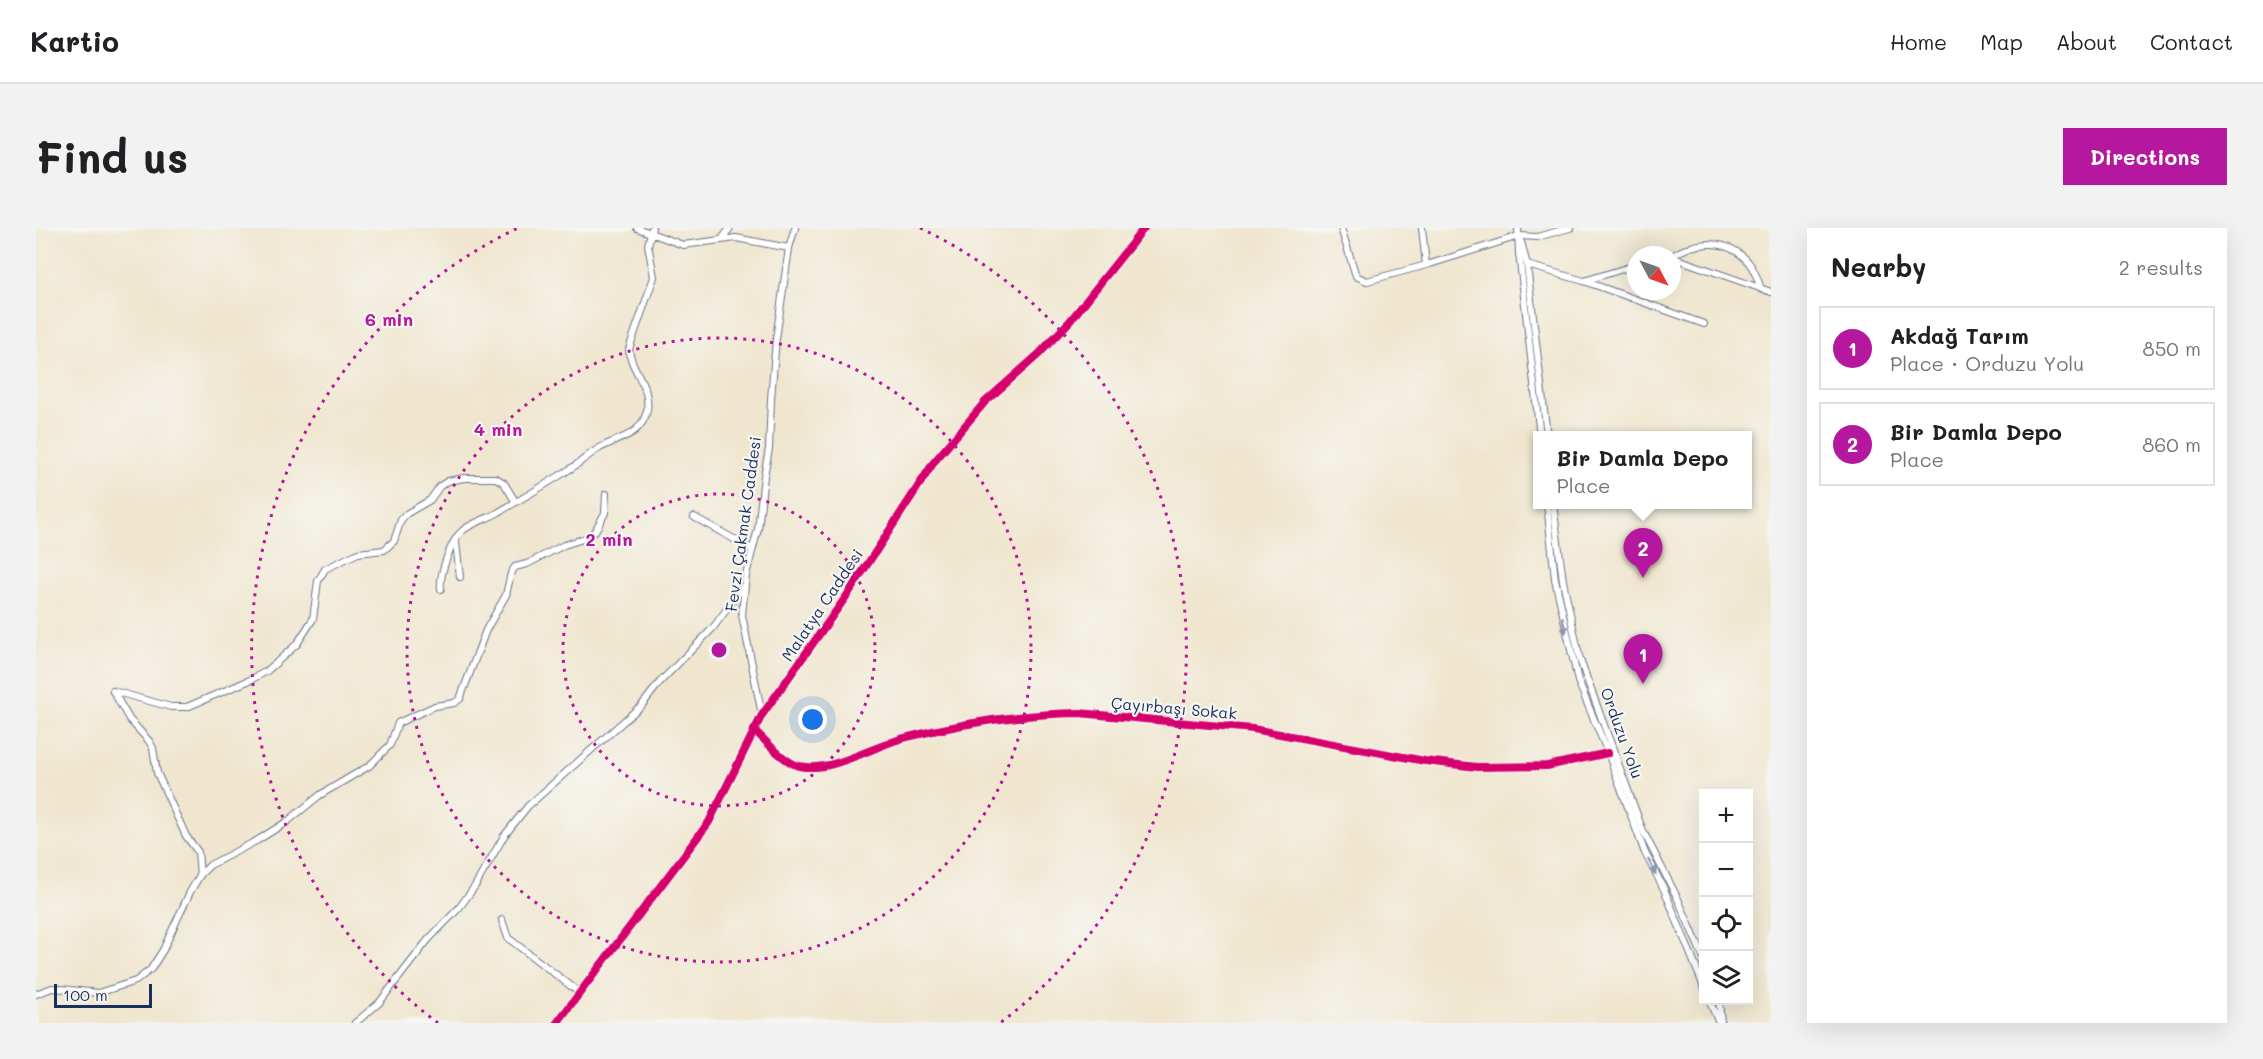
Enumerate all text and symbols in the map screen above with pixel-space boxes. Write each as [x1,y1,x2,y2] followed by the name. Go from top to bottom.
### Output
[30,23,119,59] text: Kartio
[1890,28,1947,55] text: Home
[1980,28,2023,55] text: Map
[2056,28,2117,55] text: About
[2150,28,2233,55] text: Contact
[2063,128,2227,185] button: Directions
[36,129,188,184] text: Find us
[1627,246,1681,300] north arrow
[1831,250,1926,284] text: Nearby
[2119,254,2203,280] text: 2 results
[365,307,413,331] text: 6 min
[1890,321,2029,350] text: Akdağ Tarım
[1848,335,1857,361] text: 1
[2143,335,2201,361] text: 850 m
[1890,350,2084,376] text: Place · Orduzu Yolu
[474,417,522,441] text: 4 min
[1890,417,2062,446] text: Bir Damla Depo
[1533,431,1752,509] popup
[1847,431,1858,457] text: 2
[2142,431,2201,457] text: 860 m
[720,435,765,613] street label: Fevzi Çakmak Caddesi
[1557,443,1728,472] text: Bir Damla Depo
[1890,446,1944,472] text: Place
[1557,472,1610,498] text: Place
[585,527,633,551] text: 2 min
[1624,528,1662,578] pin: 2
[776,544,867,665] street label: Malatya Caddesi
[1560,615,1569,634] one-way arrow
[1624,634,1662,684] pin: 1
[709,640,729,660] centre of rings
[1596,685,1649,781] street label: Orduzu Yolu
[1110,692,1238,723] street label: Çayırbaşı Sokak
[798,705,827,734] your location
[1699,789,1753,1005] map controls
[1699,789,1753,843] button: +
[1699,843,1753,897] button: −
[1647,858,1657,875] one-way arrow
[1699,897,1753,951] button: locate
[1699,951,1753,1005] button: layers
[54,981,152,1008] scale bar
[63,984,108,1005] text: 100 m

